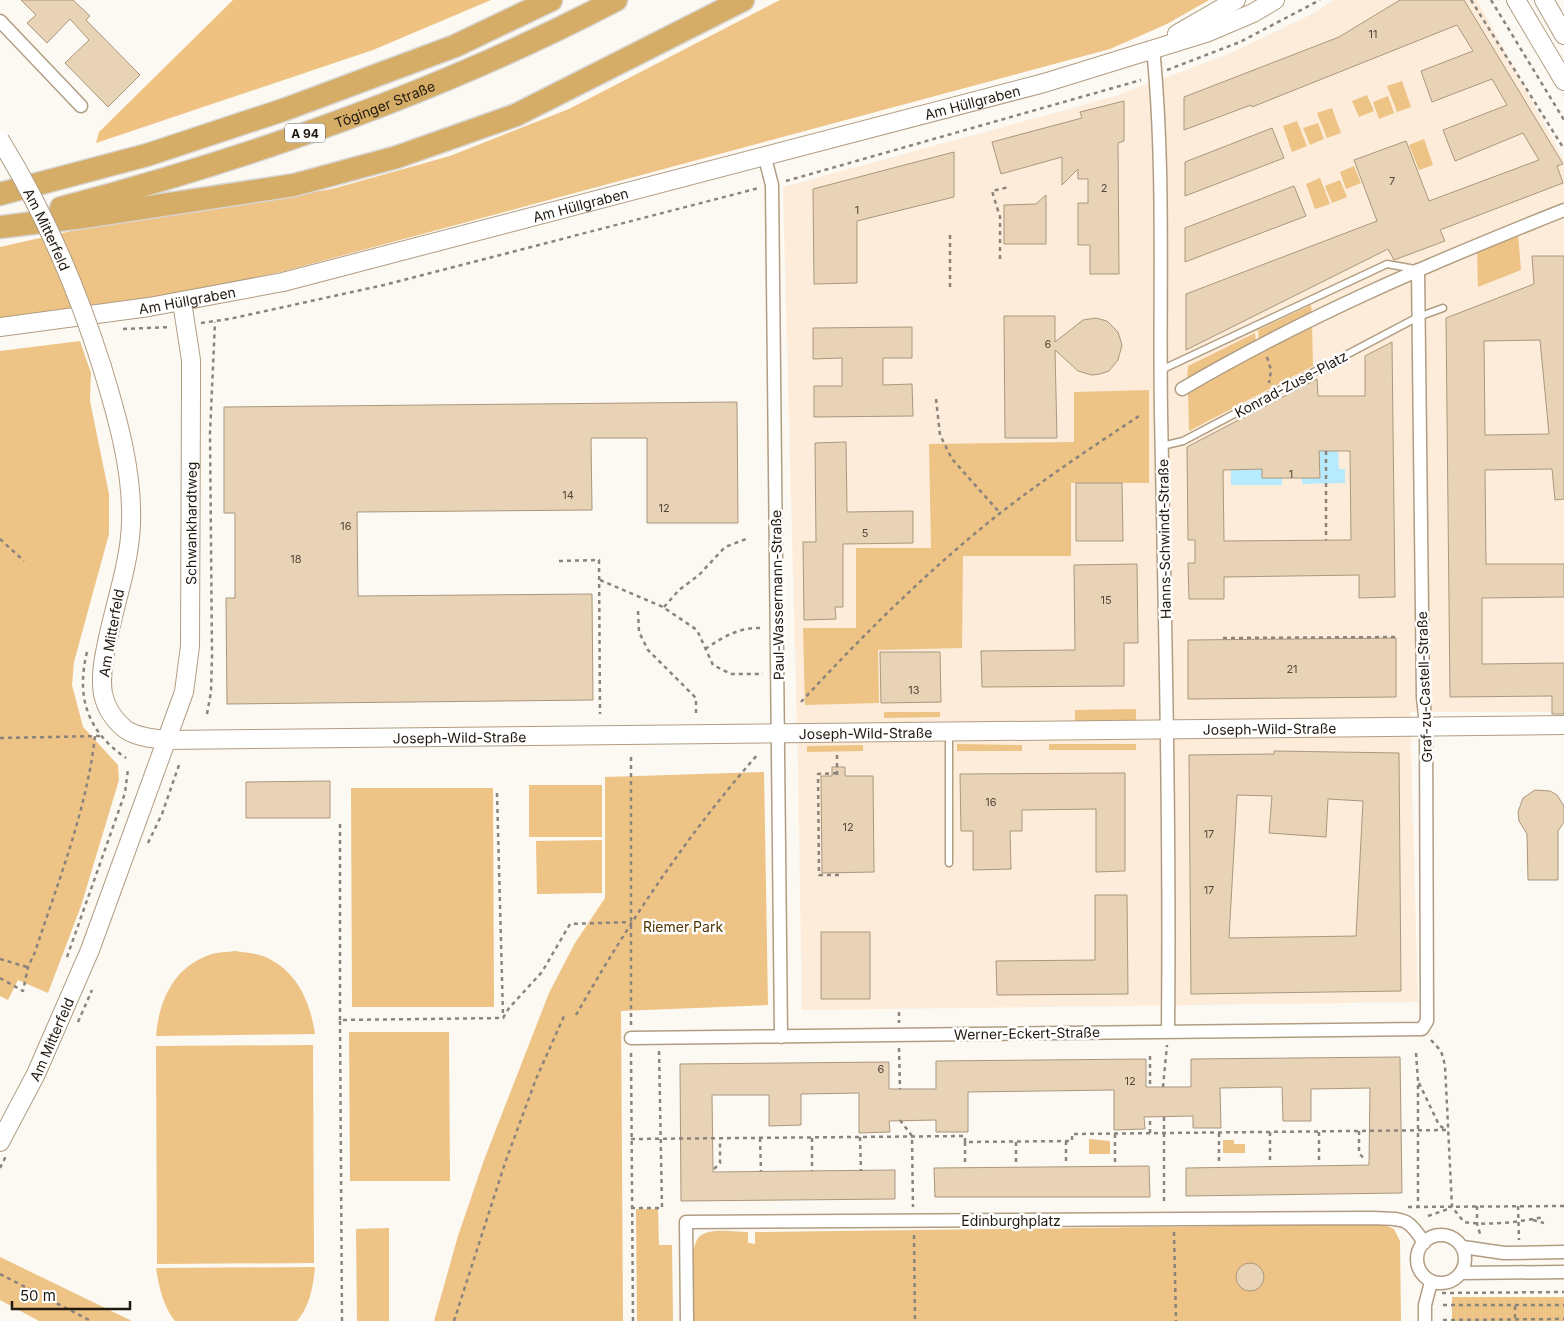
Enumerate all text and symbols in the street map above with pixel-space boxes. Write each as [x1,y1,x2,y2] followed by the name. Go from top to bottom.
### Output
[1369,27,1377,41] house number: 11
[332,77,437,131] street label: Töginger Straße
[923,81,1022,122] street label: Am Hüllgraben
[285,124,325,142] road number: A 94
[1389,174,1395,188] house number: 7
[1101,181,1107,195] house number: 2
[531,184,630,225] street label: Am Hüllgraben
[21,185,74,273] street label: Am Mitterfeld
[855,203,859,217] house number: 1
[138,283,237,317] street label: Am Hüllgraben
[1045,337,1052,351] house number: 6
[1232,347,1350,421] street label: Konrad-Zuse-Platz
[1154,459,1174,619] street label: Hanns-Schwindt-Straße
[182,461,199,585] street label: Schwankhardtweg
[1289,467,1293,481] house number: 1
[562,488,574,502] house number: 14
[658,501,670,515] house number: 12
[767,510,787,680] street label: Paul-Wassermann-Straße
[340,519,352,533] house number: 16
[862,526,869,540] house number: 5
[290,552,302,566] house number: 18
[95,588,127,678] street label: Am Mitterfeld
[1100,593,1112,607] house number: 15
[1413,611,1435,763] street label: Graf-zu-Castell-Straße
[1286,662,1298,676] house number: 21
[908,683,920,697] house number: 13
[1203,719,1336,737] street label: Joseph-Wild-Straße
[799,723,933,742] street label: Joseph-Wild-Straße
[393,728,527,746] street label: Joseph-Wild-Straße
[985,795,997,809] house number: 16
[842,820,854,834] house number: 12
[1204,827,1214,841] house number: 17
[1204,883,1214,897] house number: 17
[643,918,723,935] park label: Riemer Park
[25,995,77,1084] street label: Am Mitterfeld
[954,1023,1100,1043] street label: Werner-Eckert-Straße
[878,1062,885,1076] house number: 6
[1124,1074,1136,1088] house number: 12
[961,1212,1061,1229] street label: Edinburghplatz
[12,1278,130,1310] scale bar
[20,1286,56,1305] text: 50 m

